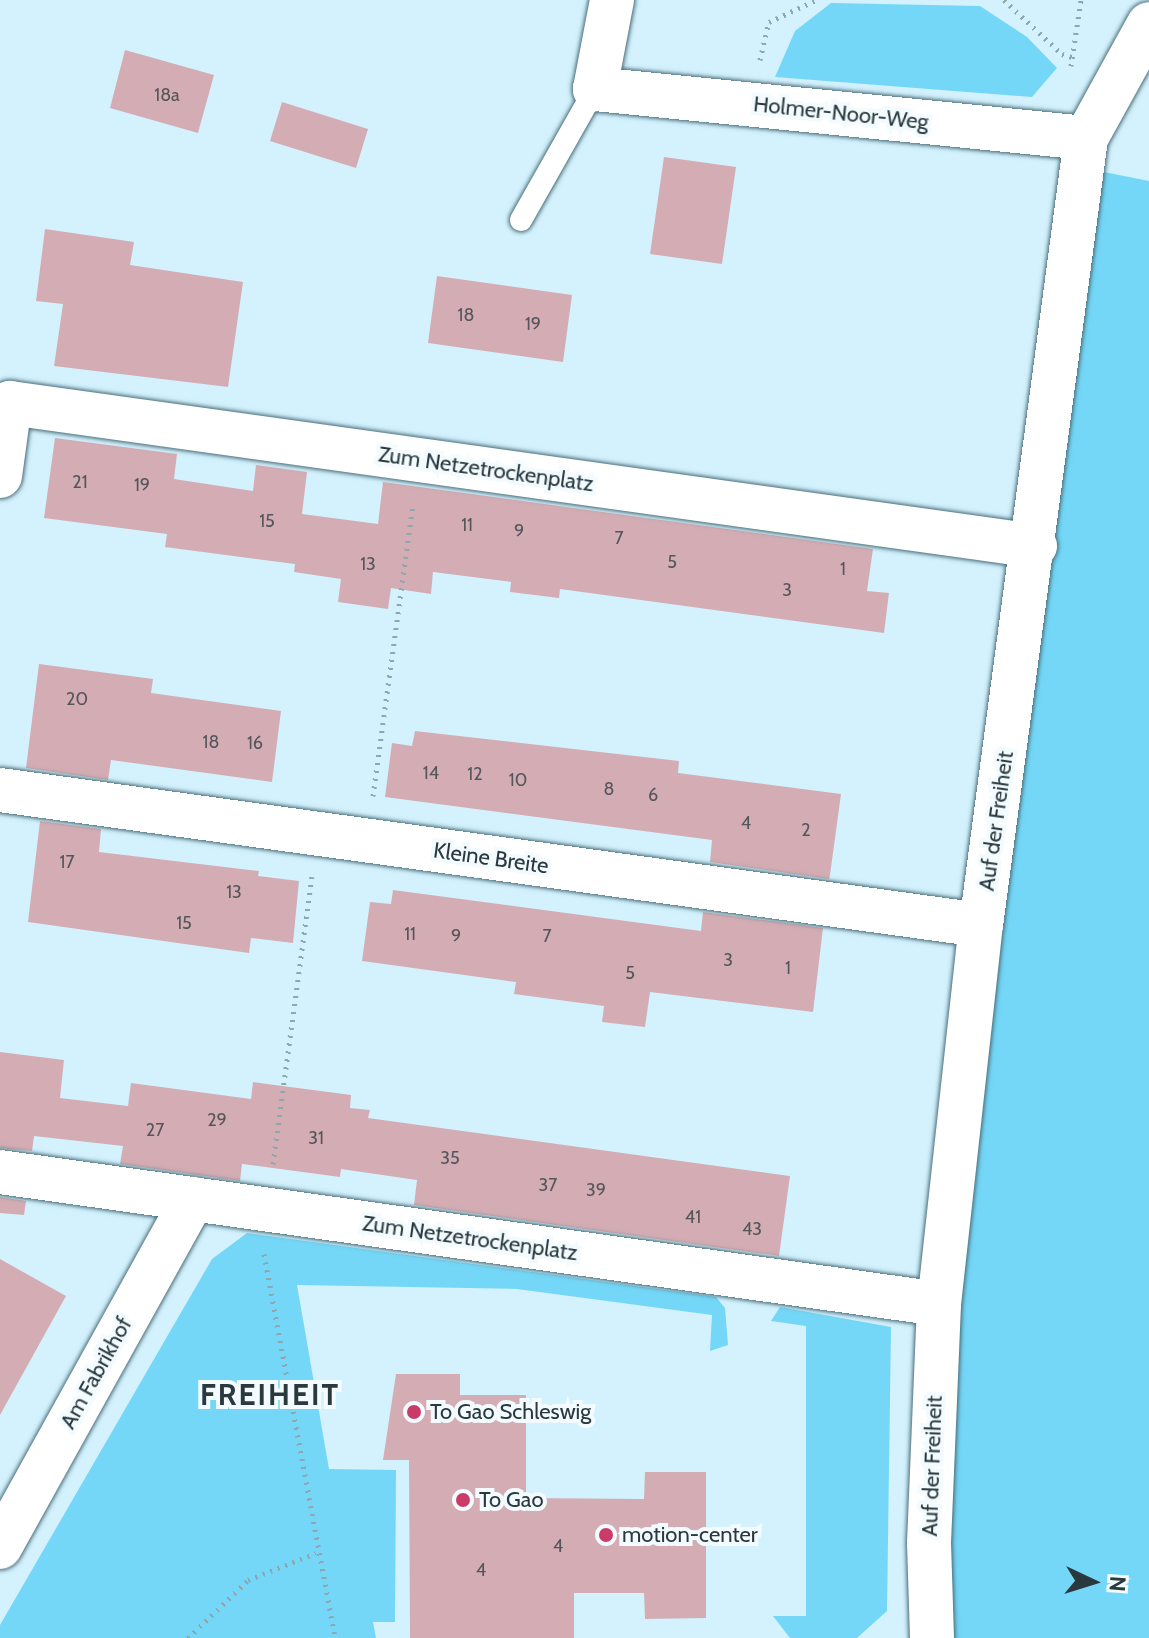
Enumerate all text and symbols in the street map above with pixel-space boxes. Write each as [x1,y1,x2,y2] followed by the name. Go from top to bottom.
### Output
[154,84,180,106] house number: 18a
[752,91,930,135] street label: Holmer-Noor-Weg
[458,304,474,326] house number: 18
[525,313,541,335] house number: 19
[377,441,595,497] street label: Zum Netzetrockenplatz
[72,471,88,493] house number: 21
[134,474,150,496] house number: 19
[259,510,275,532] house number: 15
[461,514,473,536] house number: 11
[514,520,524,542] house number: 9
[614,527,624,549] house number: 7
[667,551,677,573] house number: 5
[360,553,376,575] house number: 13
[840,558,846,580] house number: 1
[782,579,792,601] house number: 3
[66,688,88,710] house number: 20
[203,731,219,753] house number: 18
[247,732,263,754] house number: 16
[973,749,1019,893] street label: Auf der Freiheit
[423,762,439,784] house number: 14
[467,763,483,785] house number: 12
[509,769,527,791] house number: 10
[604,778,614,800] house number: 8
[648,784,658,806] house number: 6
[741,812,751,834] house number: 4
[801,819,811,841] house number: 2
[432,837,550,879] street label: Kleine Breite
[60,851,74,873] house number: 17
[226,881,242,903] house number: 13
[176,912,192,934] house number: 15
[404,923,416,945] house number: 11
[451,925,461,947] house number: 9
[542,925,552,947] house number: 7
[723,949,733,971] house number: 3
[785,957,791,979] house number: 1
[625,962,635,984] house number: 5
[207,1109,227,1131] house number: 29
[146,1119,164,1141] house number: 27
[308,1127,324,1149] house number: 31
[440,1147,460,1169] house number: 35
[539,1174,557,1196] house number: 37
[586,1179,606,1201] house number: 39
[685,1206,701,1228] house number: 41
[361,1210,579,1266] street label: Zum Netzetrockenplatz
[742,1218,762,1240] house number: 43
[55,1313,137,1433] street label: Am Fabrikhof
[200,1377,340,1413] district label: FREIHEIT
[916,1395,948,1537] street label: Auf der Freiheit
[430,1399,591,1425] place label: To Gao Schleswig
[405,1403,423,1421] marker: To Gao Schleswig
[479,1487,543,1513] place label: To Gao
[454,1491,472,1509] marker: To Gao
[622,1522,758,1548] place label: motion-center
[597,1526,615,1544] marker: motion-center
[553,1535,563,1557] house number: 4
[1053,1542,1133,1622] north arrow
[476,1559,486,1581] house number: 4
[1103,1575,1131,1592] text: N

